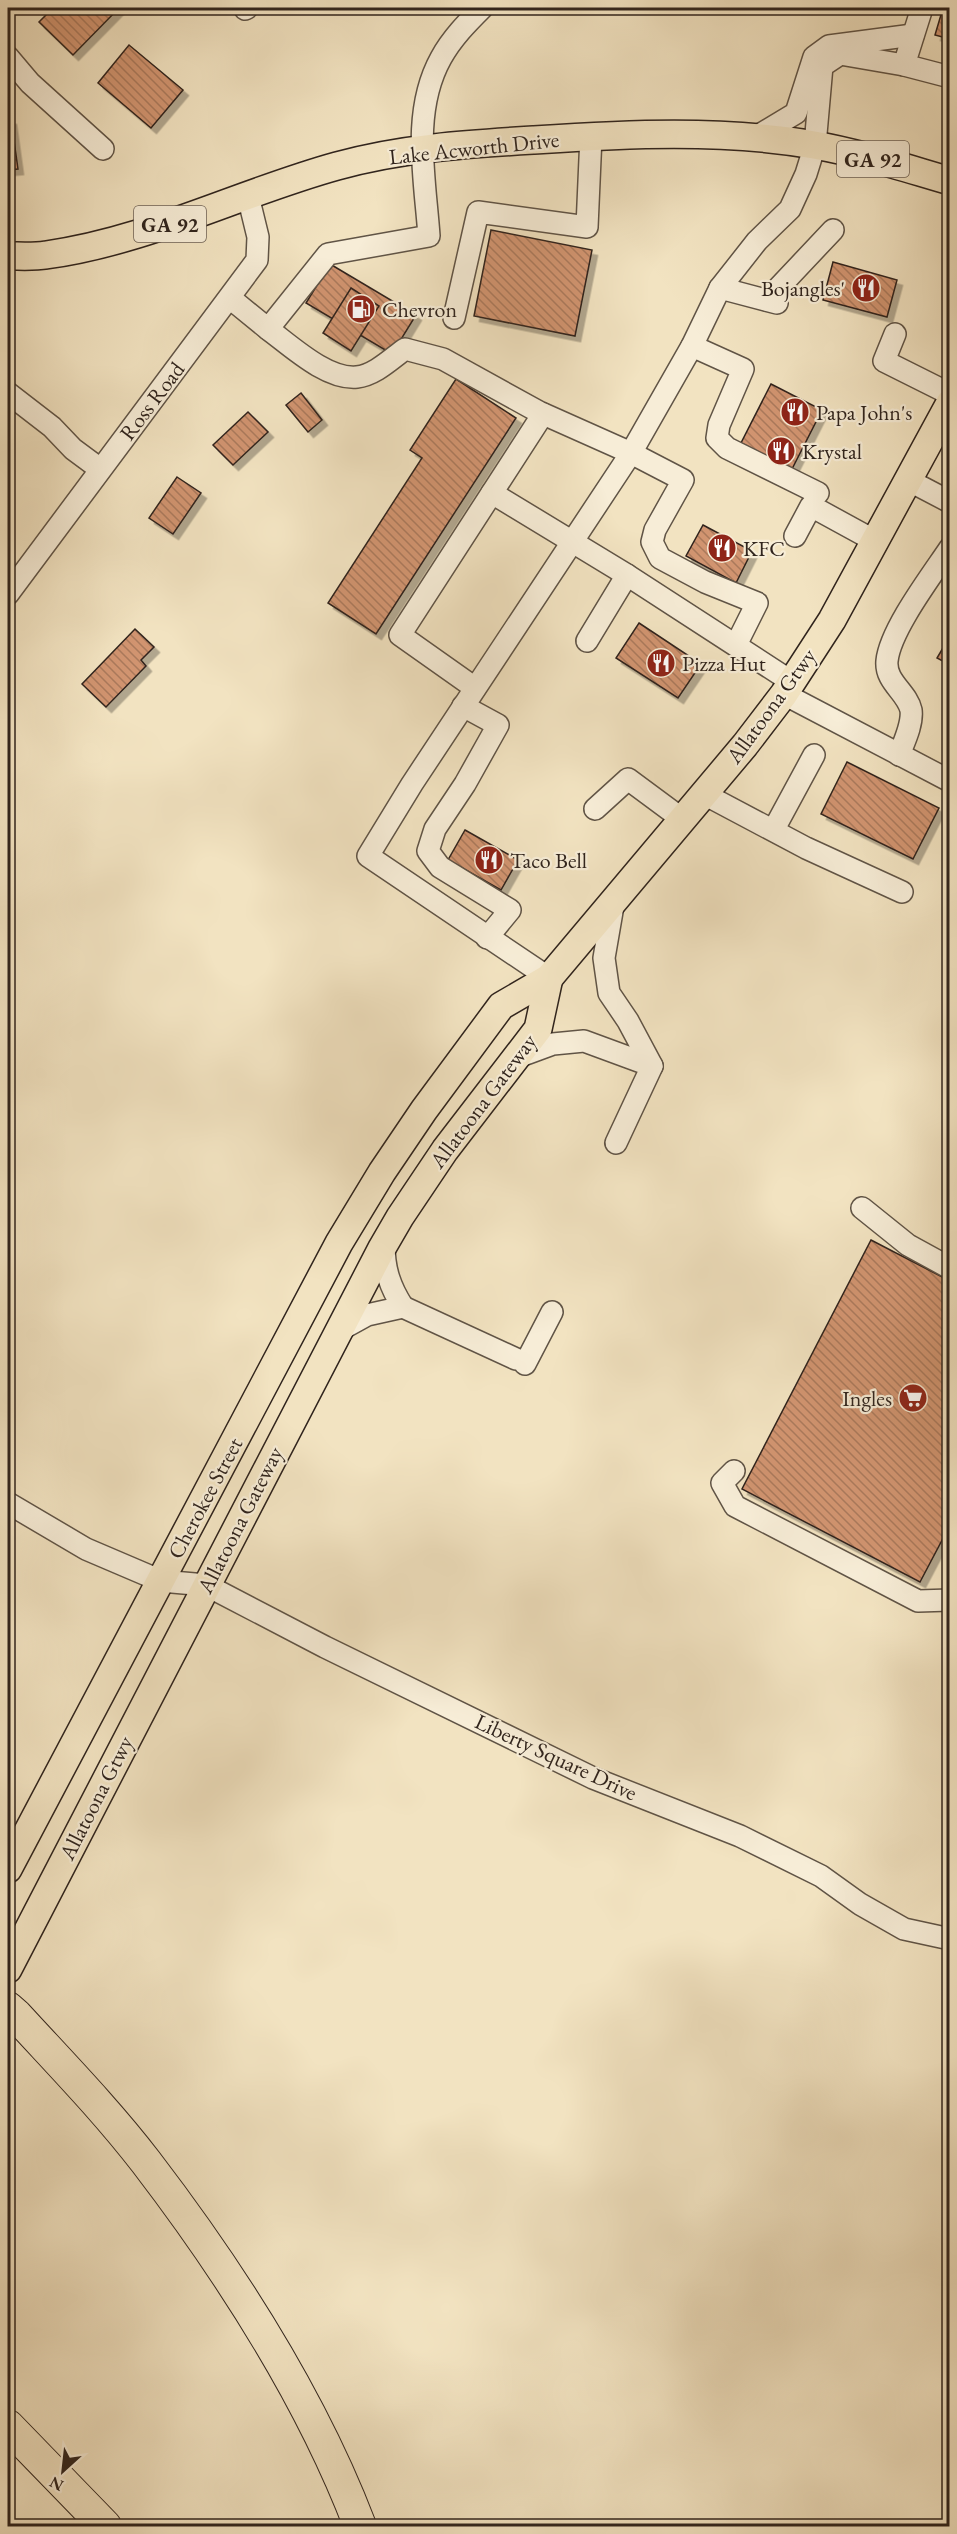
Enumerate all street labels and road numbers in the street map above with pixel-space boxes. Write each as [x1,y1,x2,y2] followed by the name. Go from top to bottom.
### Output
[387,125,561,171] street label: Lake Acworth Drive
[837,141,909,177] road number: GA 92
[134,206,206,242] road number: GA 92
[113,355,192,446] street label: Ross Road
[719,642,823,770] street label: Allatoona Gtwy
[422,1028,543,1175] street label: Allatoona Gateway
[161,1432,249,1564] street label: Cherokee Street
[190,1441,290,1599] street label: Allatoona Gateway
[470,1707,642,1807] street label: Liberty Square Drive
[52,1731,140,1866] street label: Allatoona Gtwy

